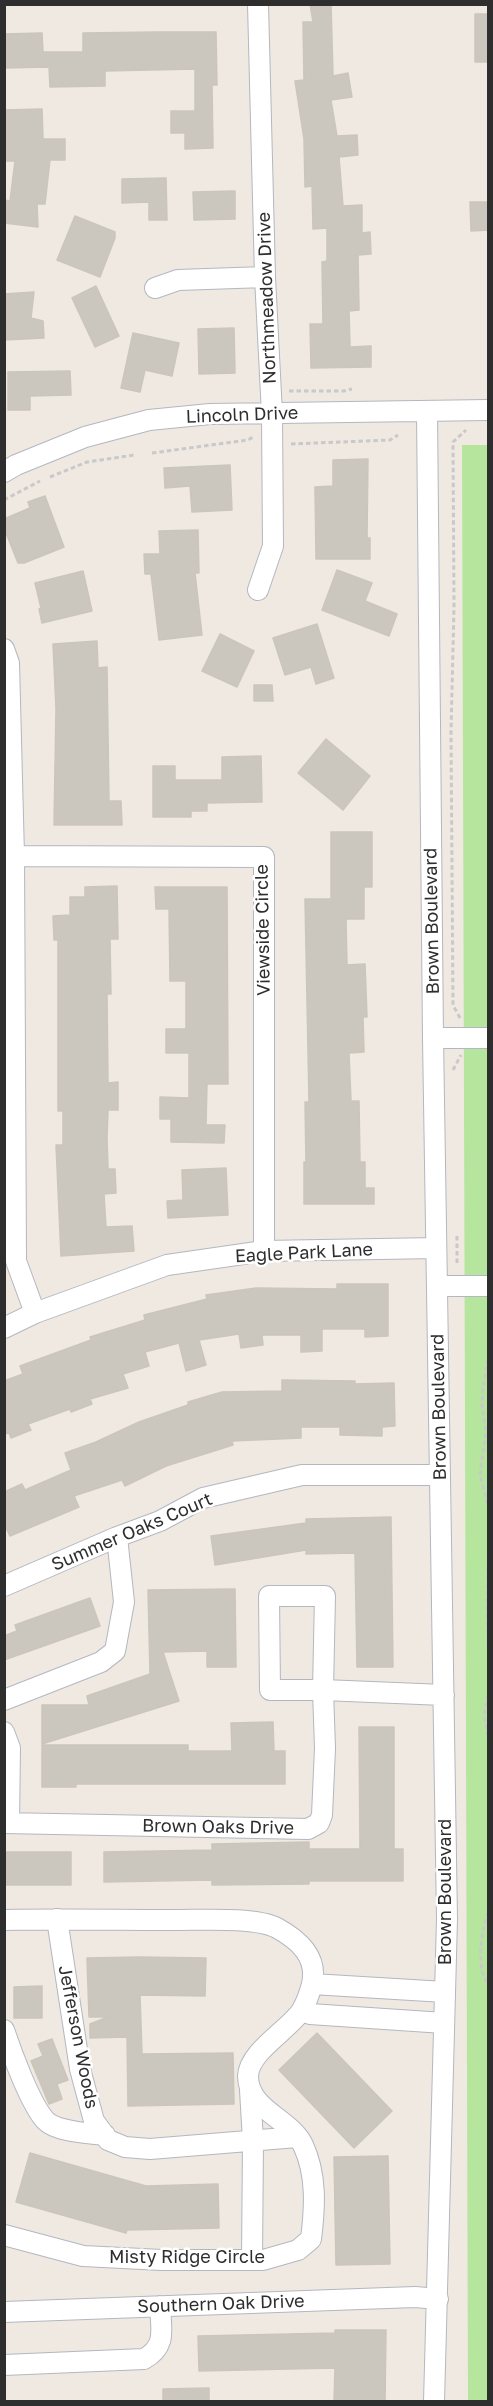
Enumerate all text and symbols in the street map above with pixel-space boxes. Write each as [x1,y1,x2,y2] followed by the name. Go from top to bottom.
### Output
[253,212,281,384] street label: Northmeadow Drive
[185,402,299,428] street label: Lincoln Drive
[420,847,444,995] street label: Brown Boulevard
[251,864,275,996] street label: Viewside Circle
[234,1239,374,1267] street label: Eagle Park Lane
[427,1333,451,1481] street label: Brown Boulevard
[48,1488,216,1576] street label: Summer Oaks Court
[142,1815,294,1839] street label: Brown Oaks Drive
[434,1819,456,1965] street label: Brown Boulevard
[54,1964,102,2110] street label: Jefferson Woods
[109,2246,265,2268] street label: Misty Ridge Circle
[137,2290,305,2318] street label: Southern Oak Drive

